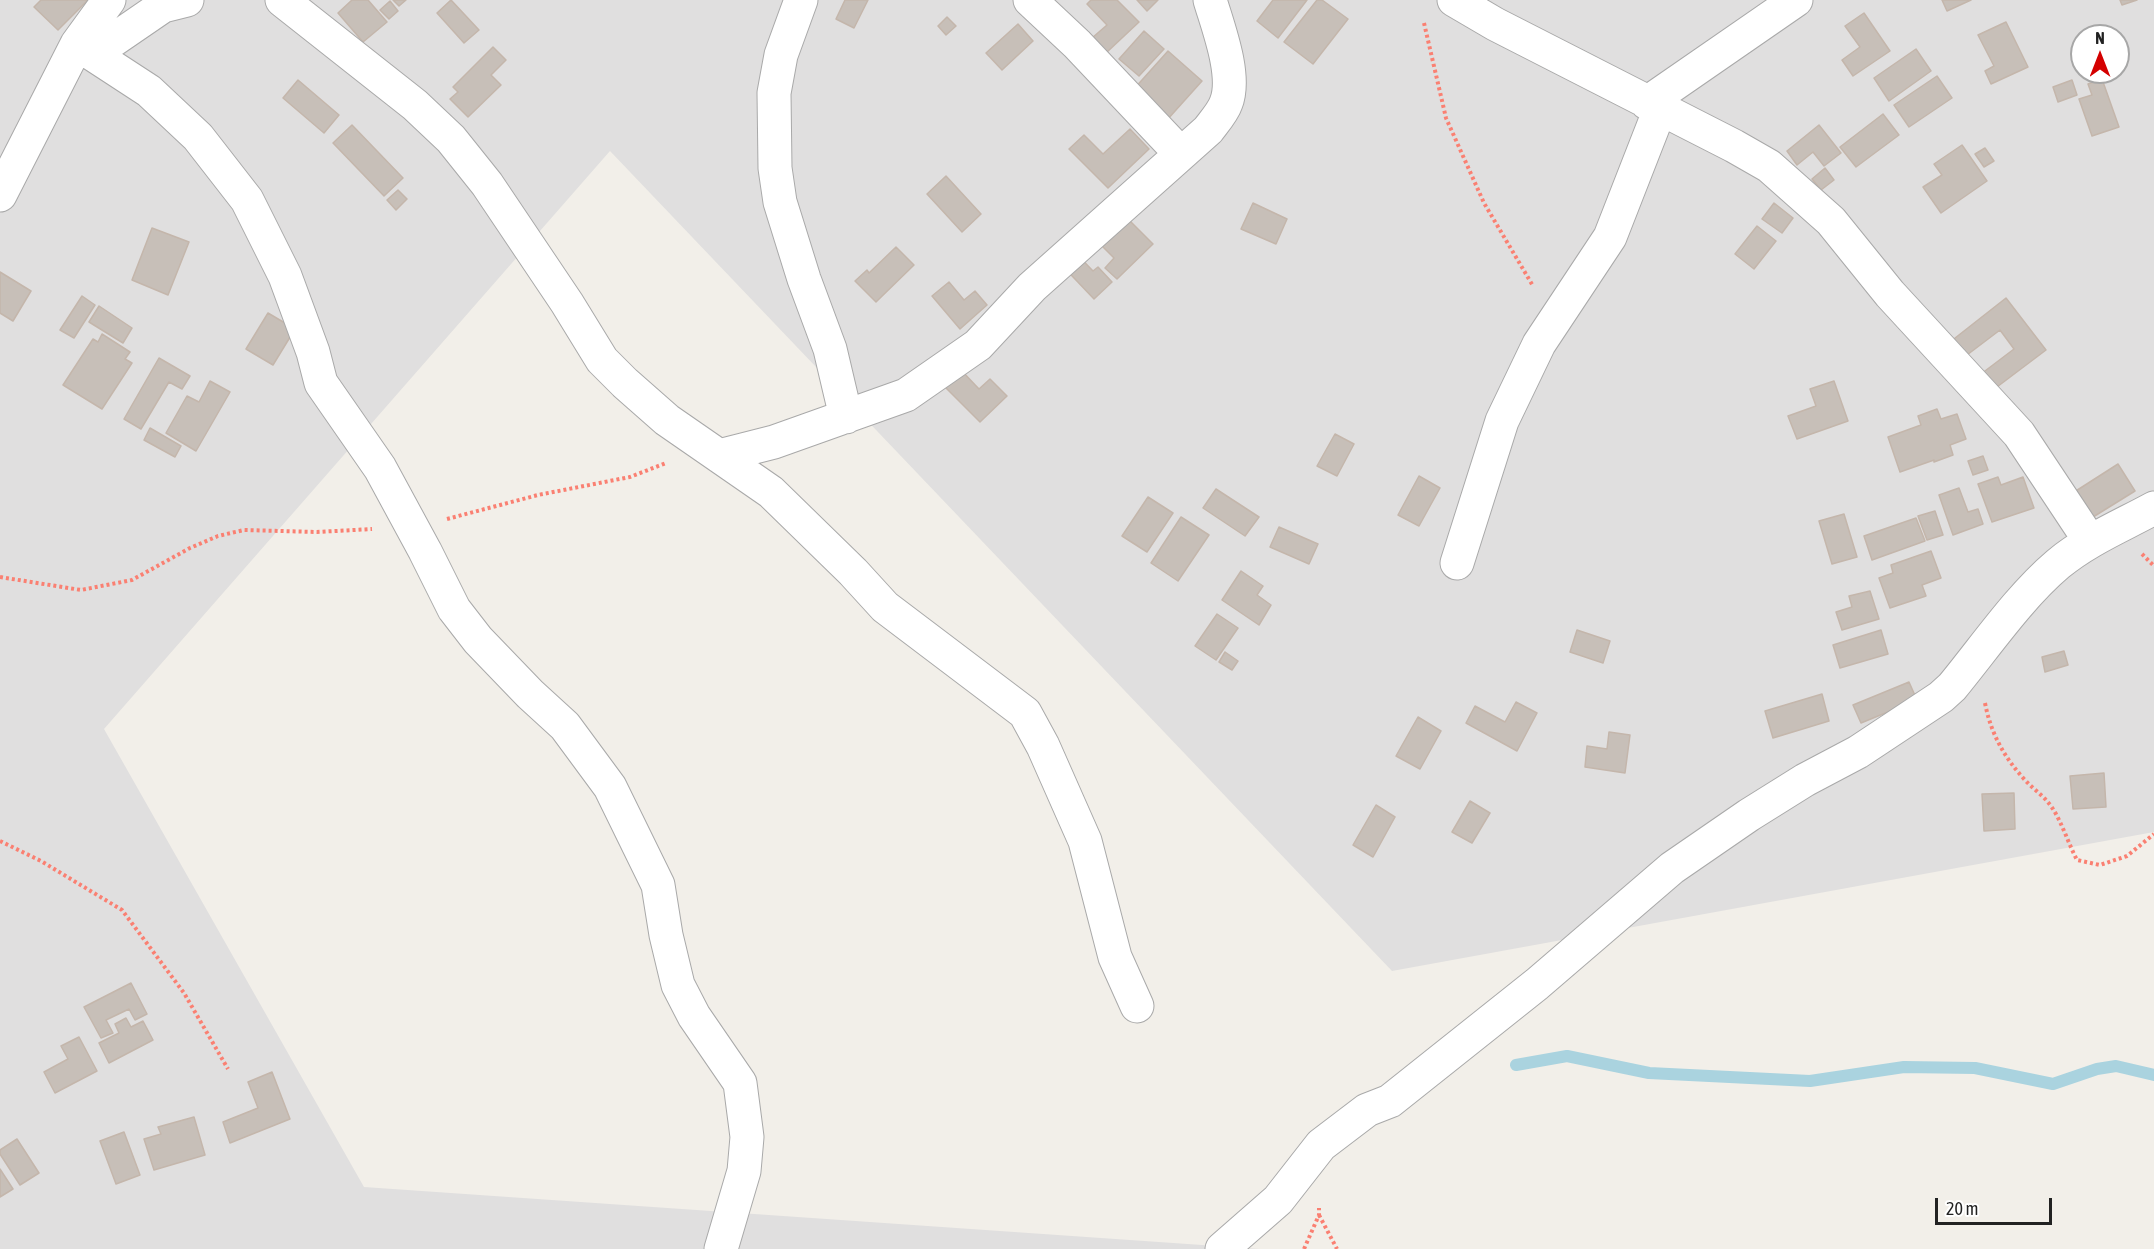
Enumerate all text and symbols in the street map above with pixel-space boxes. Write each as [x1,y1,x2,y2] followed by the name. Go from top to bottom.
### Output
[2070,24,2130,84] north arrow
[2095,29,2105,47] text: N
[1938,1186,2055,1224] scale bar
[1946,1198,1978,1219] text: 20 m

